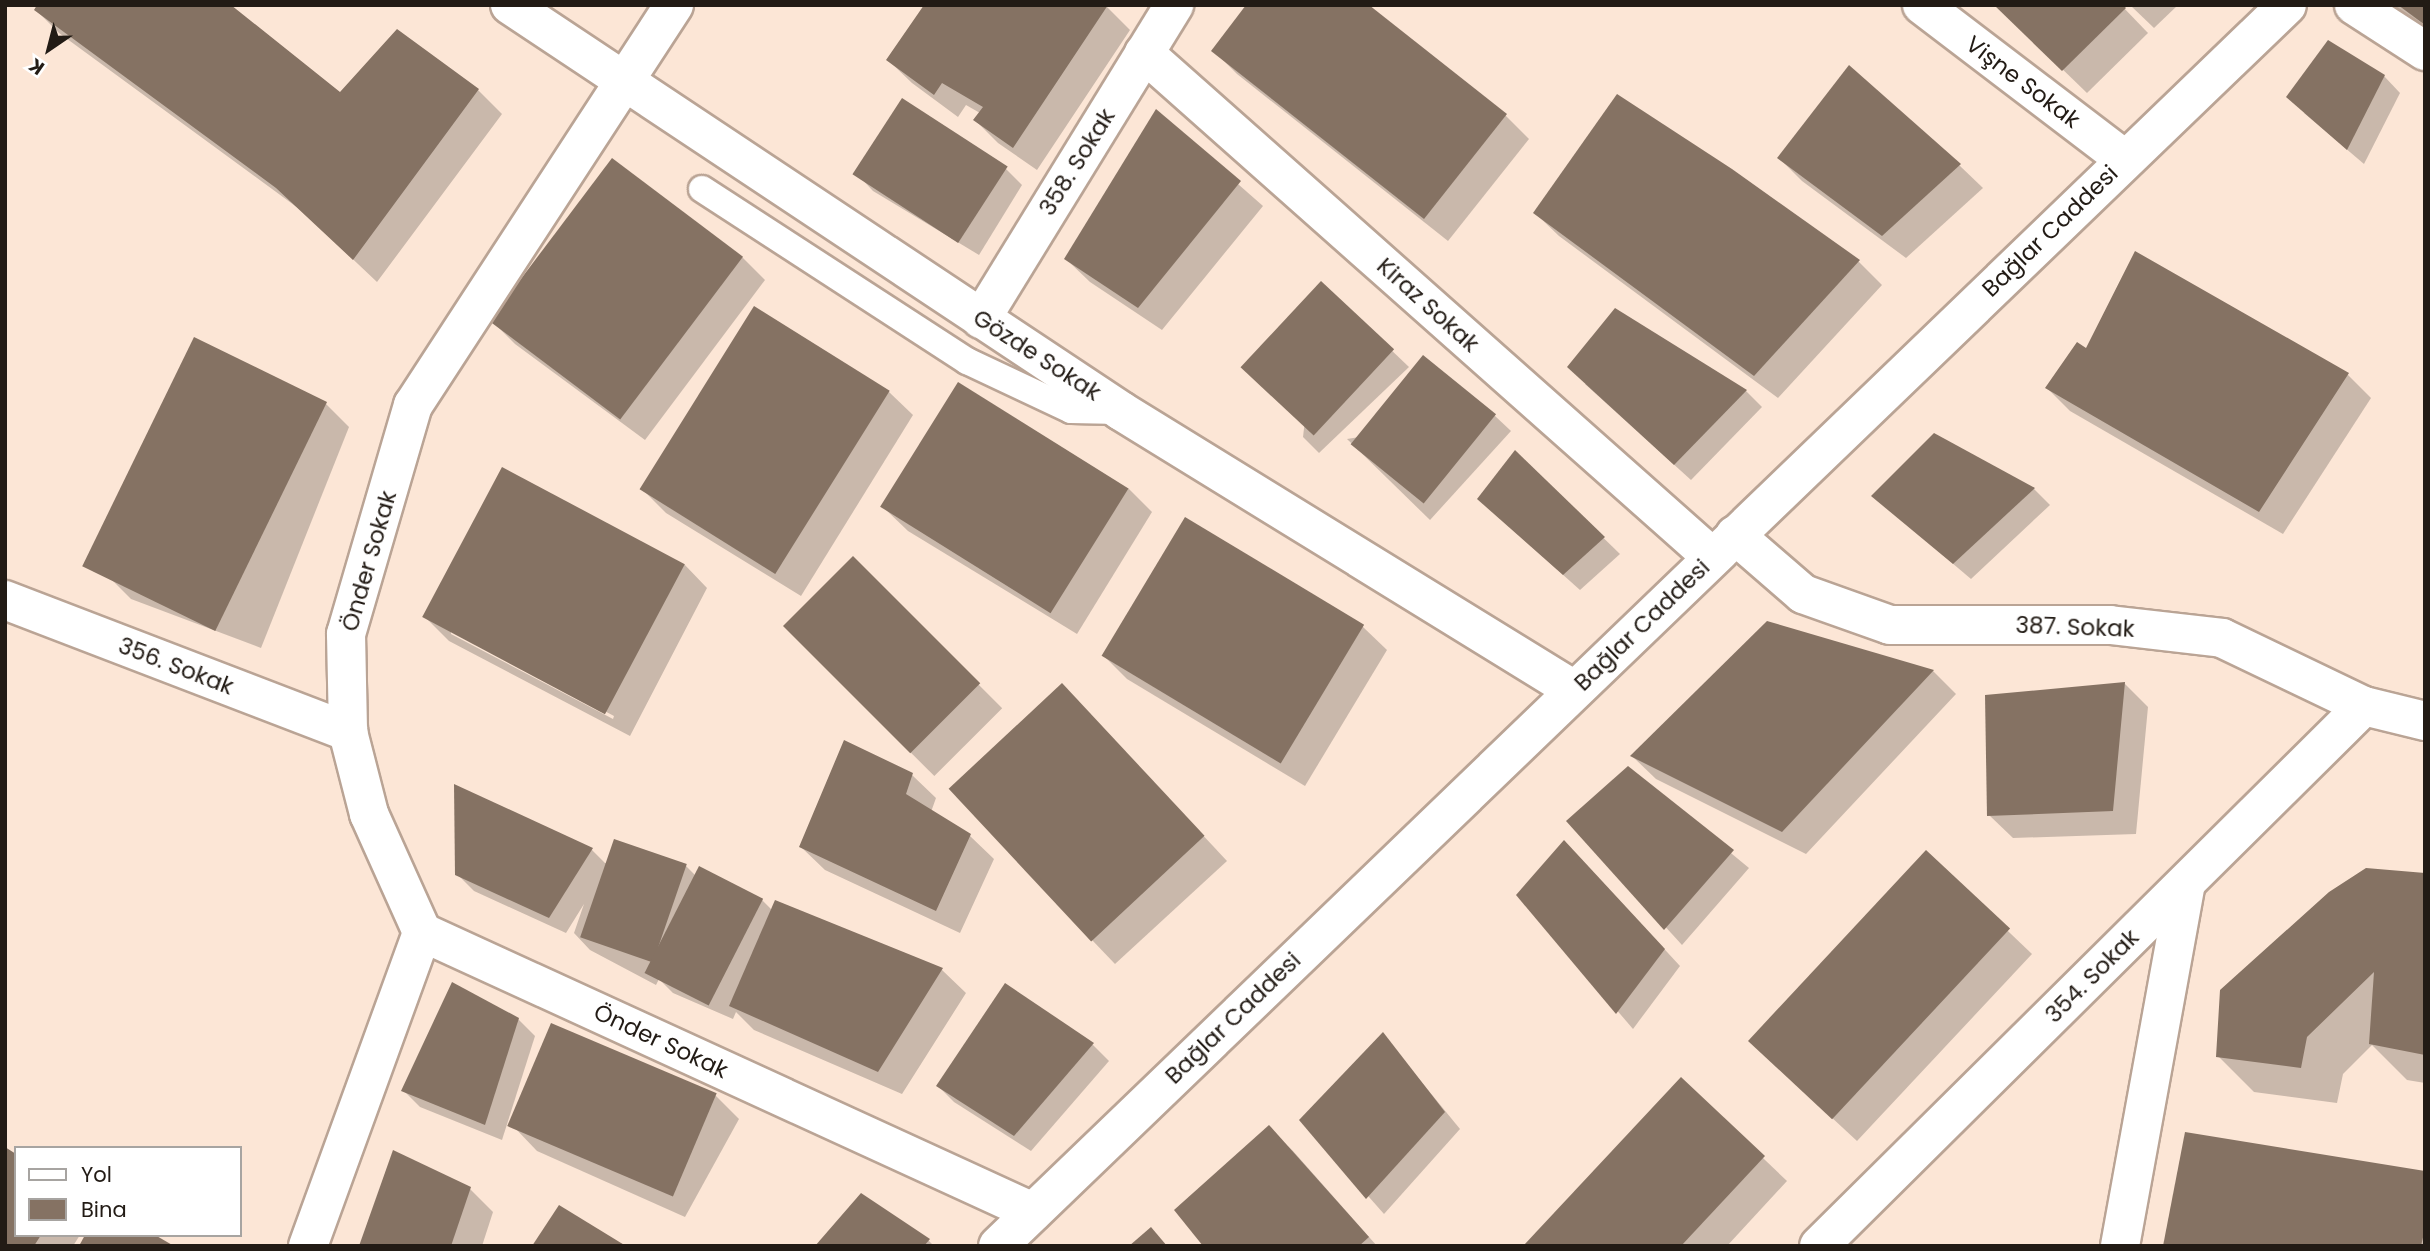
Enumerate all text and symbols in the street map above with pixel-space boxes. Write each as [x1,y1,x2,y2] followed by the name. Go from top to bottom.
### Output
[14,14,84,84] north arrow
[1960,30,2086,134] street label: Vişne Sokak
[23,52,50,81] text: K
[1033,103,1121,221] street label: 358. Sokak
[1977,159,2123,303] street label: Bağlar Caddesi
[1371,252,1485,358] street label: Kiraz Sokak
[968,304,1106,406] street label: Gözde Sokak
[336,488,402,634] street label: Önder Sokak
[1569,553,1715,697] street label: Bağlar Caddesi
[2015,611,2135,643] street label: 387. Sokak
[115,631,237,701] street label: 356. Sokak
[2040,924,2144,1028] street label: 354. Sokak
[1160,946,1306,1090] street label: Bağlar Caddesi
[590,998,732,1084] street label: Önder Sokak
[14,1146,242,1237] legend
[81,1160,112,1189] text: Yol
[81,1195,127,1224] text: Bina

